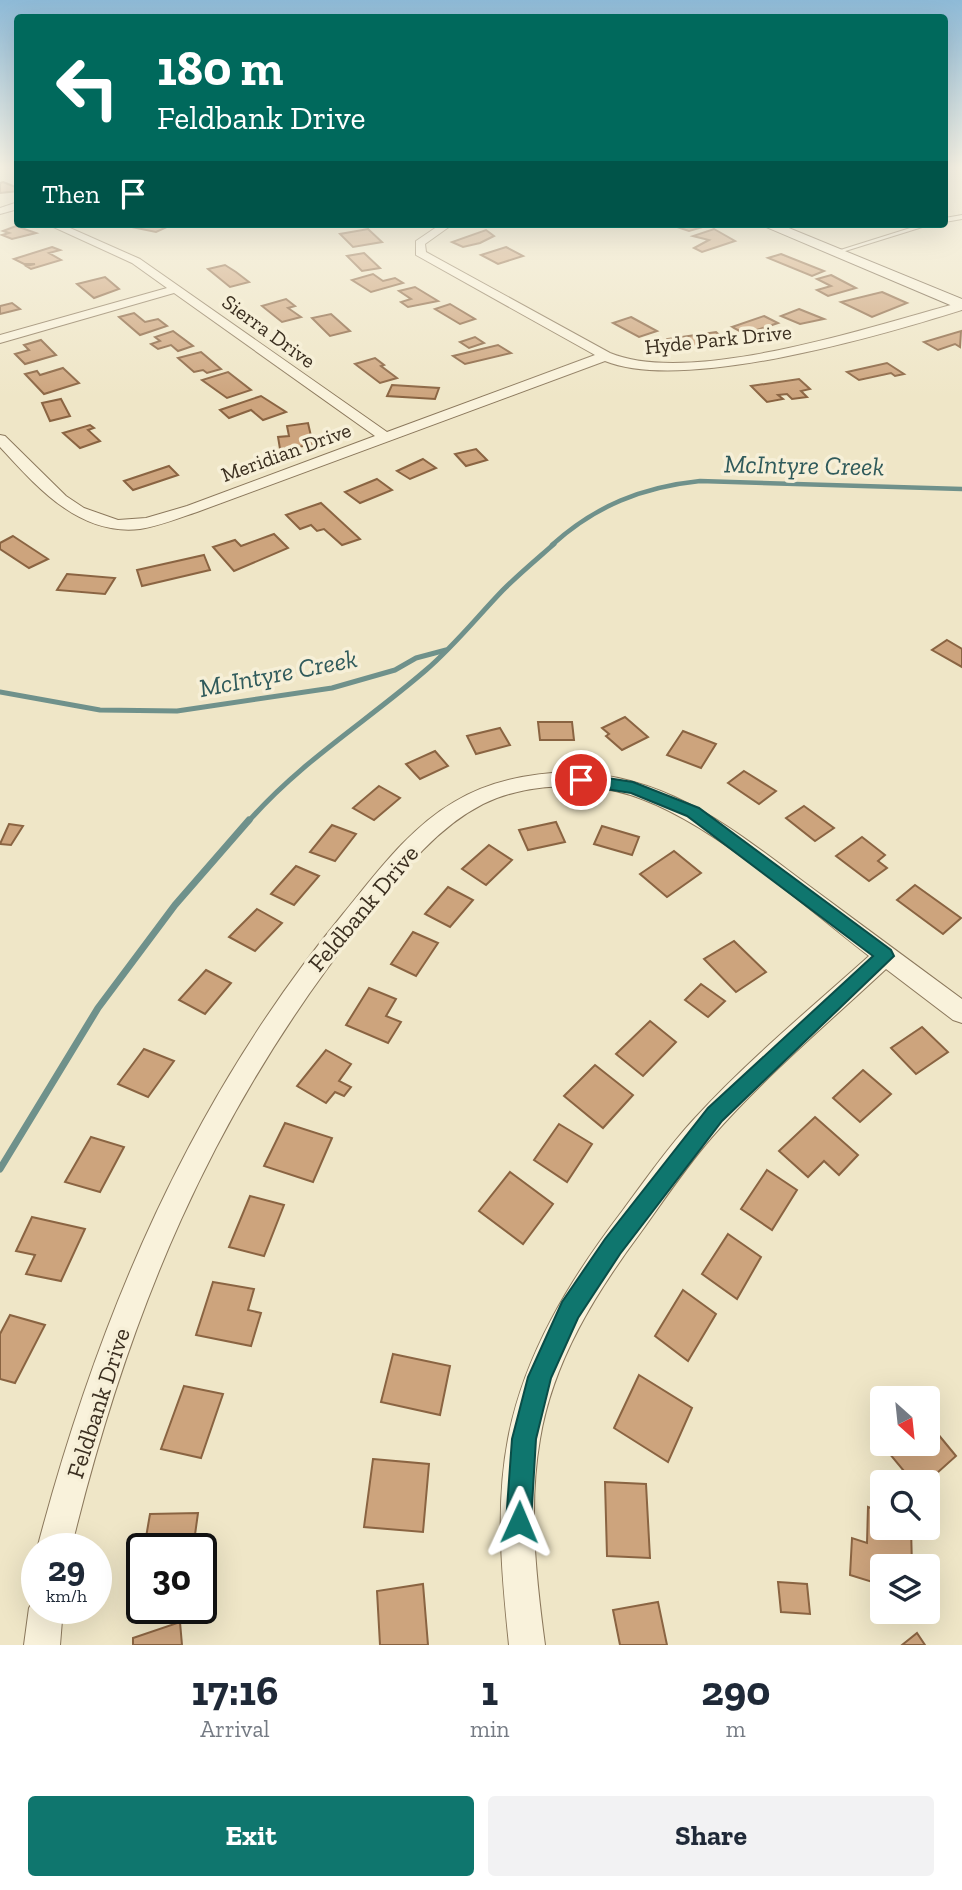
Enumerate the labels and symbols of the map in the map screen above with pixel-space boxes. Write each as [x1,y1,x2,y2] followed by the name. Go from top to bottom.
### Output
[218,289,321,373] street label: Sierra Drive
[643,319,793,359] street label: Hyde Park Drive
[218,417,354,487] street label: Meridian Drive
[724,448,884,482] water label: McIntyre Creek
[196,642,360,704] water label: McIntyre Creek
[551,750,611,810] pin
[302,839,424,977] street label: Feldbank Drive
[60,1324,136,1482] street label: Feldbank Drive
[870,1386,940,1456] north arrow
[482,1485,556,1559] position arrow
[126,1533,217,1624] speed limit sign: 30

